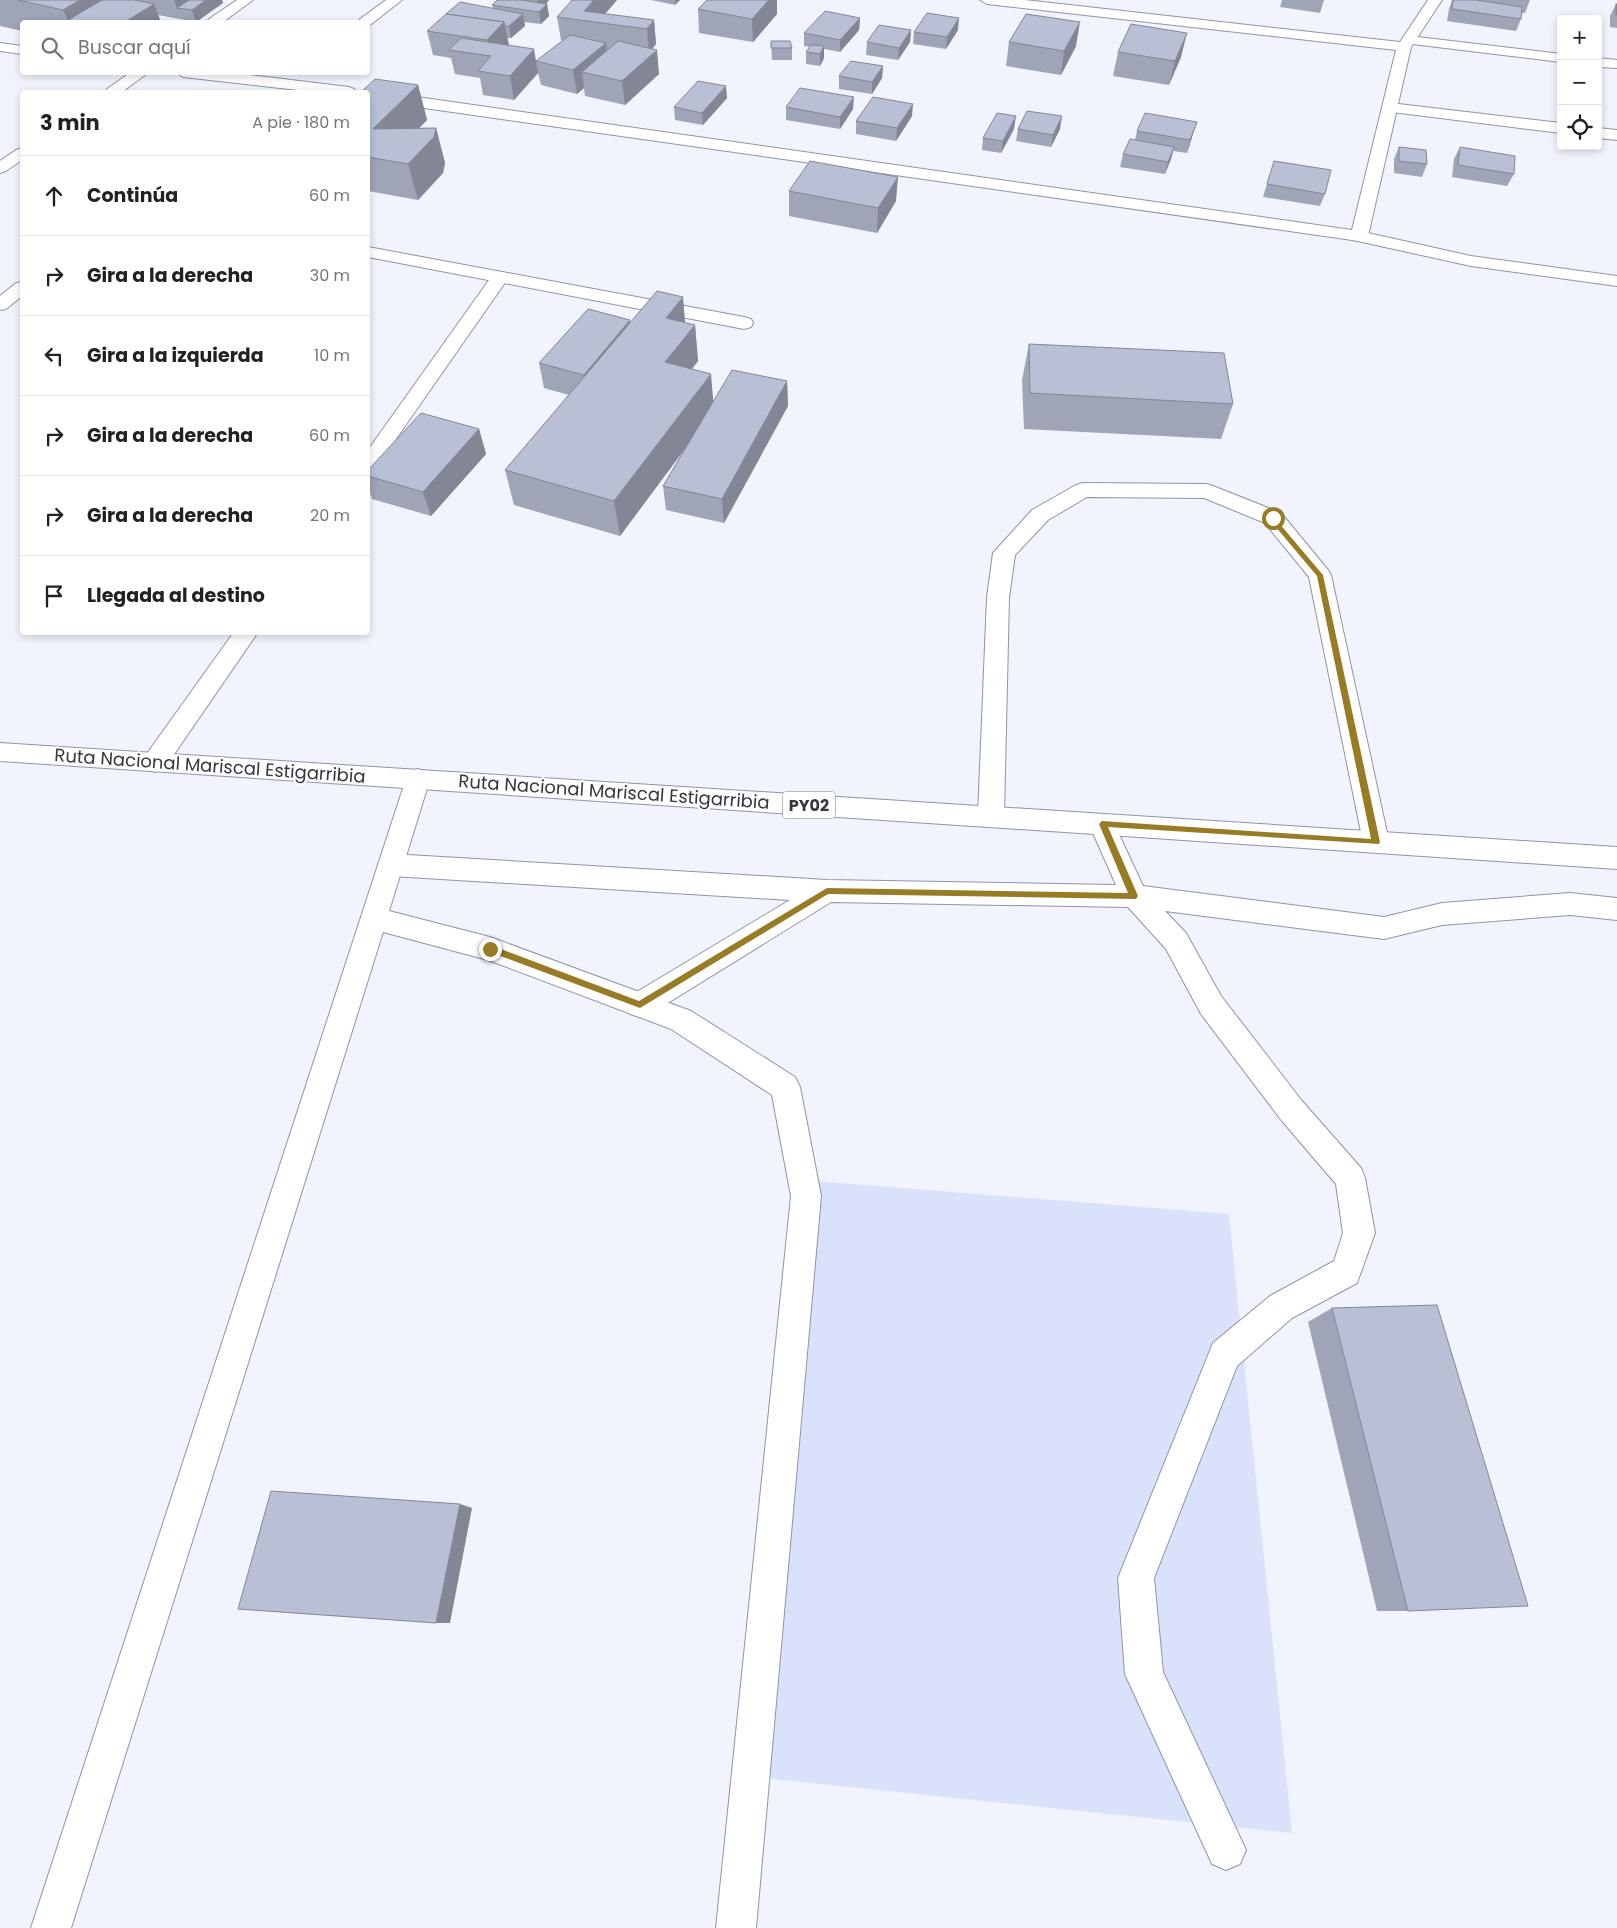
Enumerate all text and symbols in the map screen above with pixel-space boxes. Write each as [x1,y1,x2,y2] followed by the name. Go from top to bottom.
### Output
[1557,15,1602,150] map controls
[1557,15,1602,60] button: +
[20,20,370,75] search box
[38,34,66,62] icon: search
[78,34,191,61] text: Buscar aquí
[1557,60,1602,105] button: −
[1557,105,1602,150] button: locate
[40,108,100,137] text: 3 min
[252,111,350,134] text: A pie · 180 m
[40,182,68,210] icon: ahead
[87,182,178,209] text: Continúa
[309,184,350,207] text: 60 m
[40,262,68,290] icon: right
[87,262,253,289] text: Gira a la derecha
[310,264,350,287] text: 30 m
[40,342,68,370] icon: left
[87,342,264,369] text: Gira a la izquierda
[314,344,350,367] text: 10 m
[40,422,68,450] icon: right
[87,422,253,449] text: Gira a la derecha
[309,424,350,447] text: 60 m
[40,502,68,530] icon: right
[87,502,253,529] text: Gira a la derecha
[310,504,350,527] text: 20 m
[1262,507,1285,530] route start
[40,582,68,610] icon: arrive
[87,582,265,609] text: Llegada al destino
[54,742,366,789] street label: Ruta Nacional Mariscal Estigarribia
[458,768,770,815] street label: Ruta Nacional Mariscal Estigarribia
[783,792,835,818] road number: PY02
[479,938,502,961] route end

